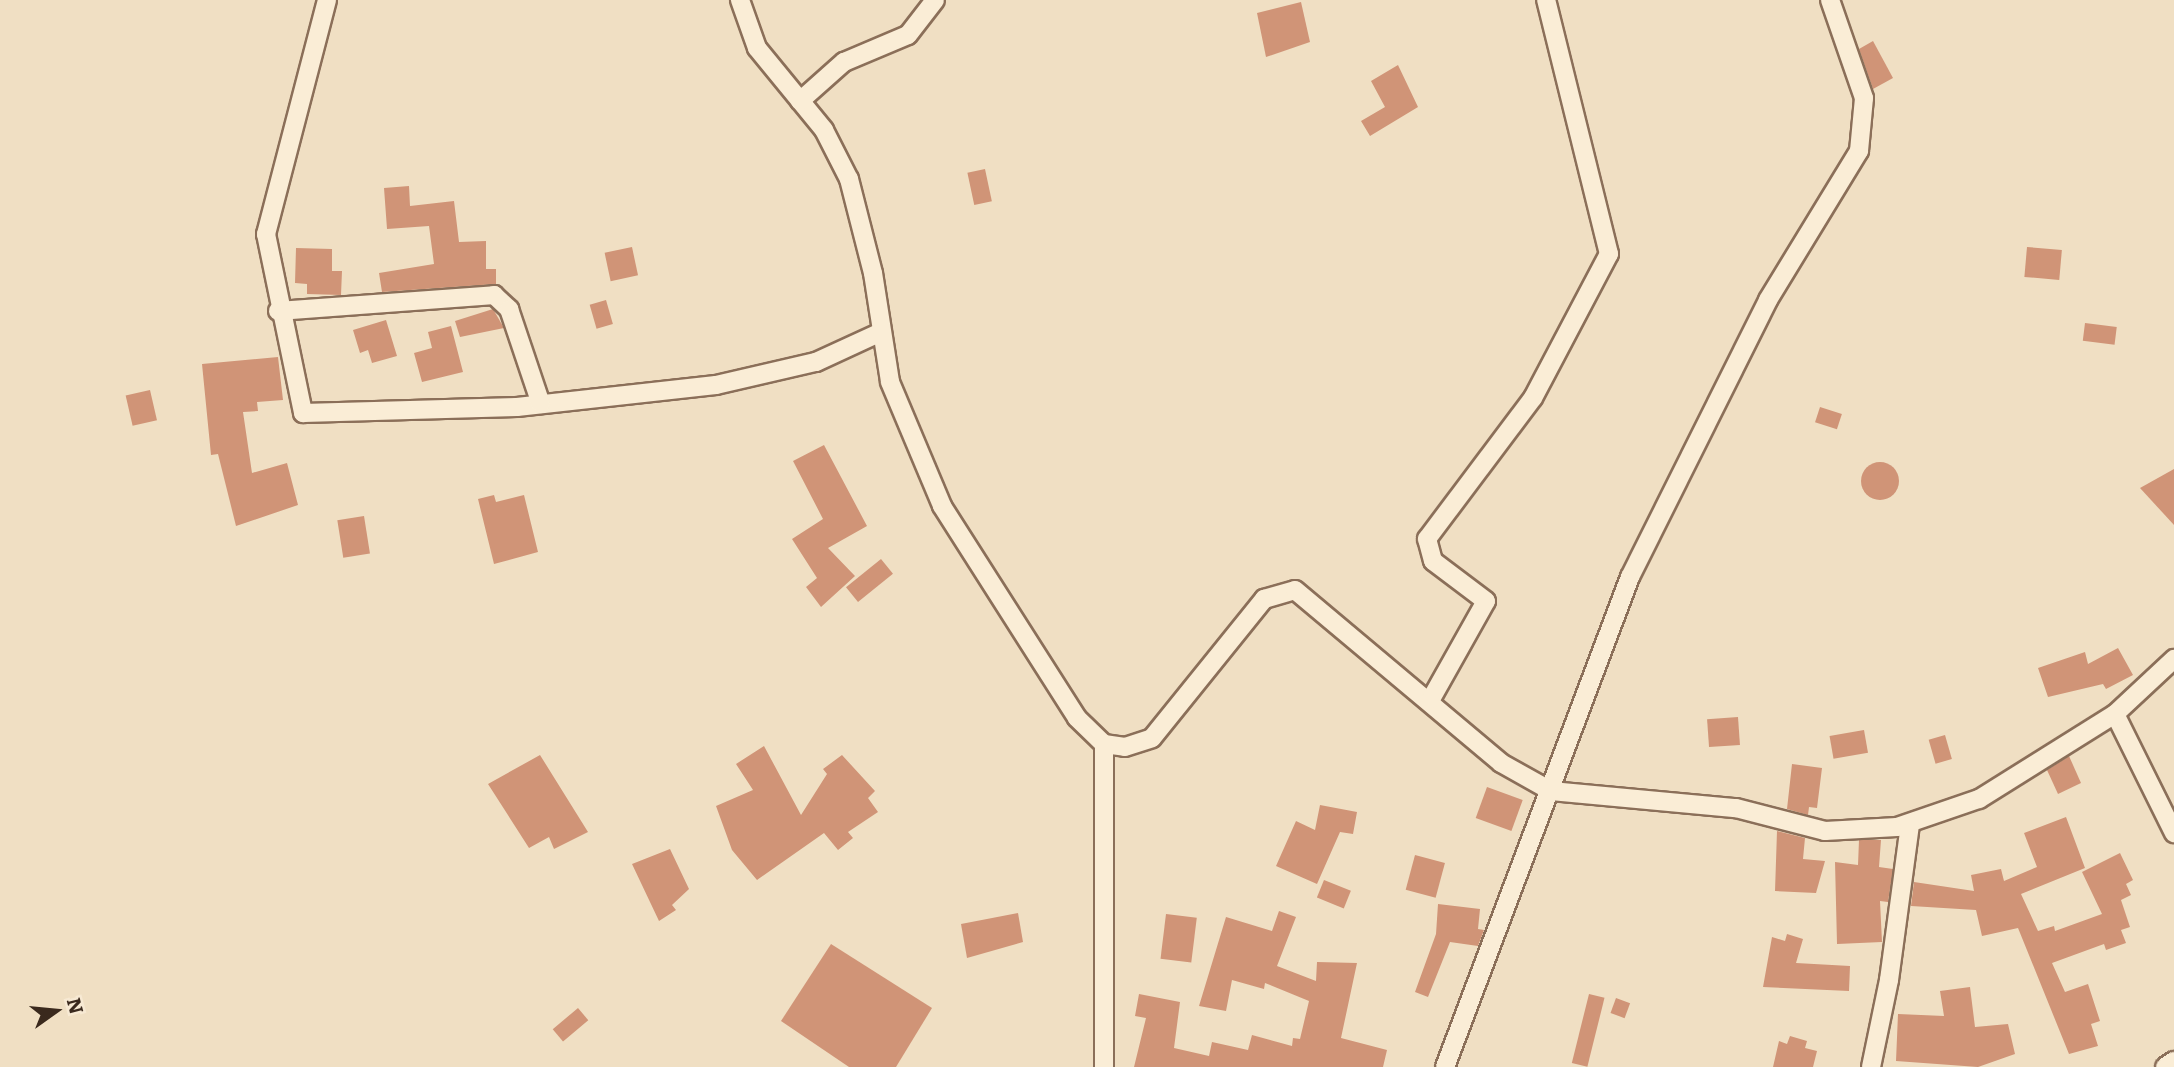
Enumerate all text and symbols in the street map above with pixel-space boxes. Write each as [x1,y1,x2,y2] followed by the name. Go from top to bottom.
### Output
[21,976,91,1046] north arrow
[61,994,92,1017] text: N

